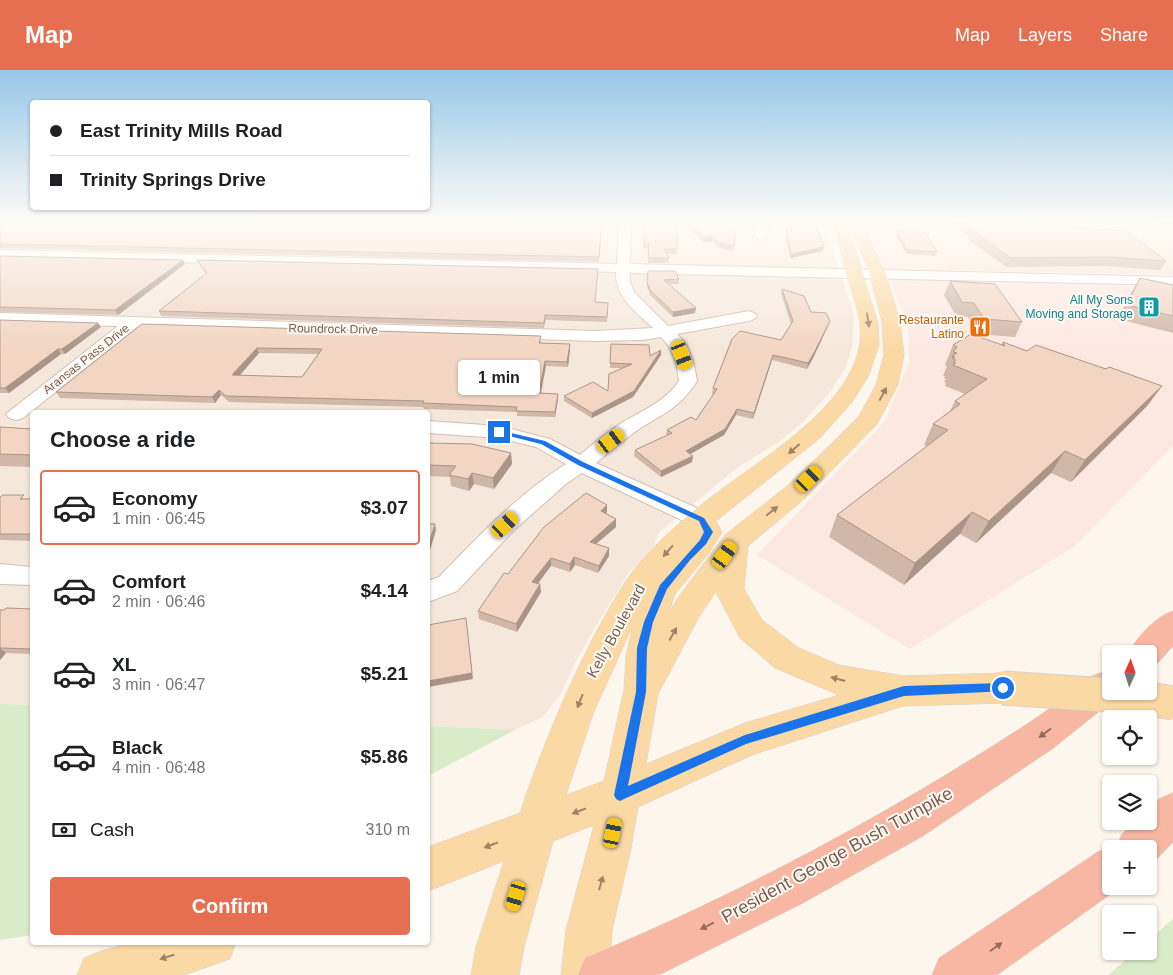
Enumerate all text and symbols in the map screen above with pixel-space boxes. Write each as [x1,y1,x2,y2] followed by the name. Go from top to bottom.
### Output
[25,21,73,48] text: Map
[955,25,990,45] text: Map
[1018,25,1072,45] text: Layers
[1100,25,1148,45] text: Share
[80,120,283,141] text: East Trinity Mills Road
[80,169,266,190] text: Trinity Springs Drive
[1026,293,1133,321] place label: All My Sons Moving and Storage
[1137,295,1161,319] building icon: All My Sons Moving and Storage
[864,312,872,328] one-way arrow
[899,313,964,341] place label: Restaurante Latino
[968,315,992,339] restaurant icon: Restaurante Latino
[40,321,132,397] street label: Aransas Pass Drive
[288,321,378,337] street label: Roundrock Drive
[669,338,694,372] car
[458,360,540,394] callout: 1 min
[478,369,520,386] text: 1 min
[879,386,887,401] one-way arrow
[488,421,510,443] route end
[594,426,627,456] car
[50,427,195,452] text: Choose a ride
[789,443,801,455] one-way arrow
[792,463,825,495] car
[52,485,97,530] icon: car
[112,488,198,509] text: Economy
[360,497,408,518] text: $3.07
[766,506,779,517] one-way arrow
[488,509,521,541] car
[112,510,205,527] text: 1 min · 06:45
[710,538,739,572] car
[662,544,674,556] one-way arrow
[52,568,97,613] icon: car
[112,571,186,592] text: Comfort
[360,580,408,601] text: $4.14
[583,581,648,680] street label: Kelly Boulevard
[112,593,205,610] text: 2 min · 06:46
[669,627,677,642] one-way arrow
[1102,645,1158,700] north arrow
[1102,645,1157,960] map controls
[52,651,97,696] icon: car
[112,654,136,675] text: XL
[360,663,408,684] text: $5.21
[831,674,846,682] one-way arrow
[112,676,205,693] text: 3 min · 06:47
[992,677,1014,699] route start
[576,694,584,709] one-way arrow
[1102,710,1157,765] button: locate
[1039,727,1052,738] one-way arrow
[52,734,97,779] icon: car
[112,737,163,758] text: Black
[360,746,408,767] text: $5.86
[112,759,205,776] text: 4 min · 06:48
[1102,775,1157,830] button: layers
[718,783,956,927] street label: President George Bush Turnpike
[571,808,586,815] one-way arrow
[50,816,78,844] icon: cash
[602,817,623,849] car
[90,819,134,840] text: Cash
[366,821,410,838] text: 310 m
[1102,840,1157,895] button: +
[484,842,499,849] one-way arrow
[597,876,605,891] one-way arrow
[50,877,410,935] button: Confirm
[504,879,527,913] car
[1102,905,1157,960] button: −
[699,922,714,930] one-way arrow
[989,942,1003,952] one-way arrow
[159,954,174,962] one-way arrow

